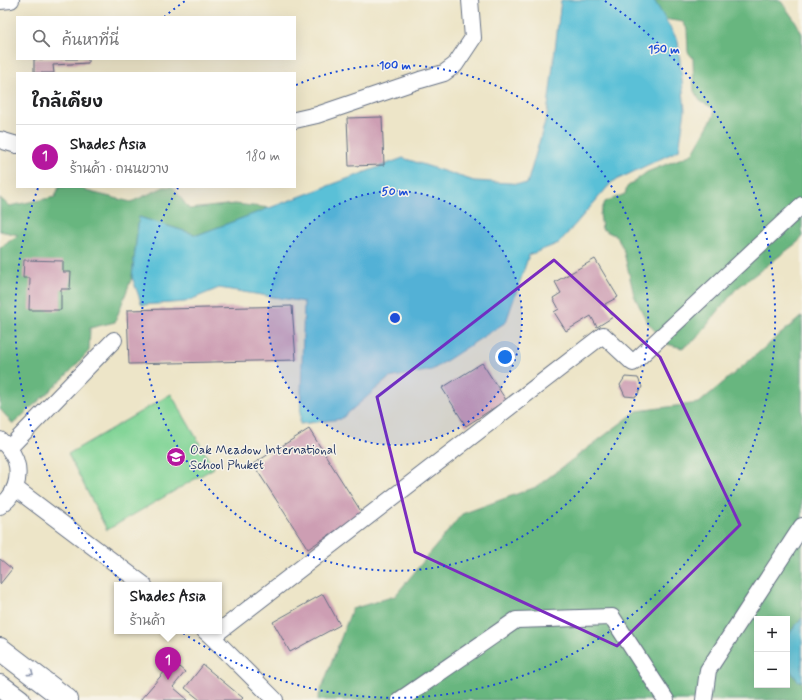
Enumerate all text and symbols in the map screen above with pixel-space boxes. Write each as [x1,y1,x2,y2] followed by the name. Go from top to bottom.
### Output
[16,16,296,60] search box
[30,27,52,49] icon: search
[62,31,119,51] text: ค้นหาที่นี่
[648,42,680,58] text: 150 m
[379,58,412,74] text: 100 m
[32,91,103,113] text: ใกล้เคียง
[70,135,146,155] text: Shades Asia
[42,148,48,165] text: 1
[245,148,280,165] text: 180 m
[70,161,169,178] text: ร้านค้า · ถนนขวาง
[382,184,409,200] text: 50 m
[388,311,402,325] centre of rings
[495,347,515,367] your location
[190,442,336,474] place label: Oak Meadow International School Phuket
[165,446,187,468] school or university icon: Oak Meadow International School Phuket
[114,582,222,634] popup
[130,587,206,607] text: Shades Asia
[130,613,165,630] text: ร้านค้า
[754,616,790,688] map controls
[754,616,790,652] button: +
[155,647,181,680] pin: 1
[754,652,790,688] button: −
[27,668,34,676] one-way arrow

